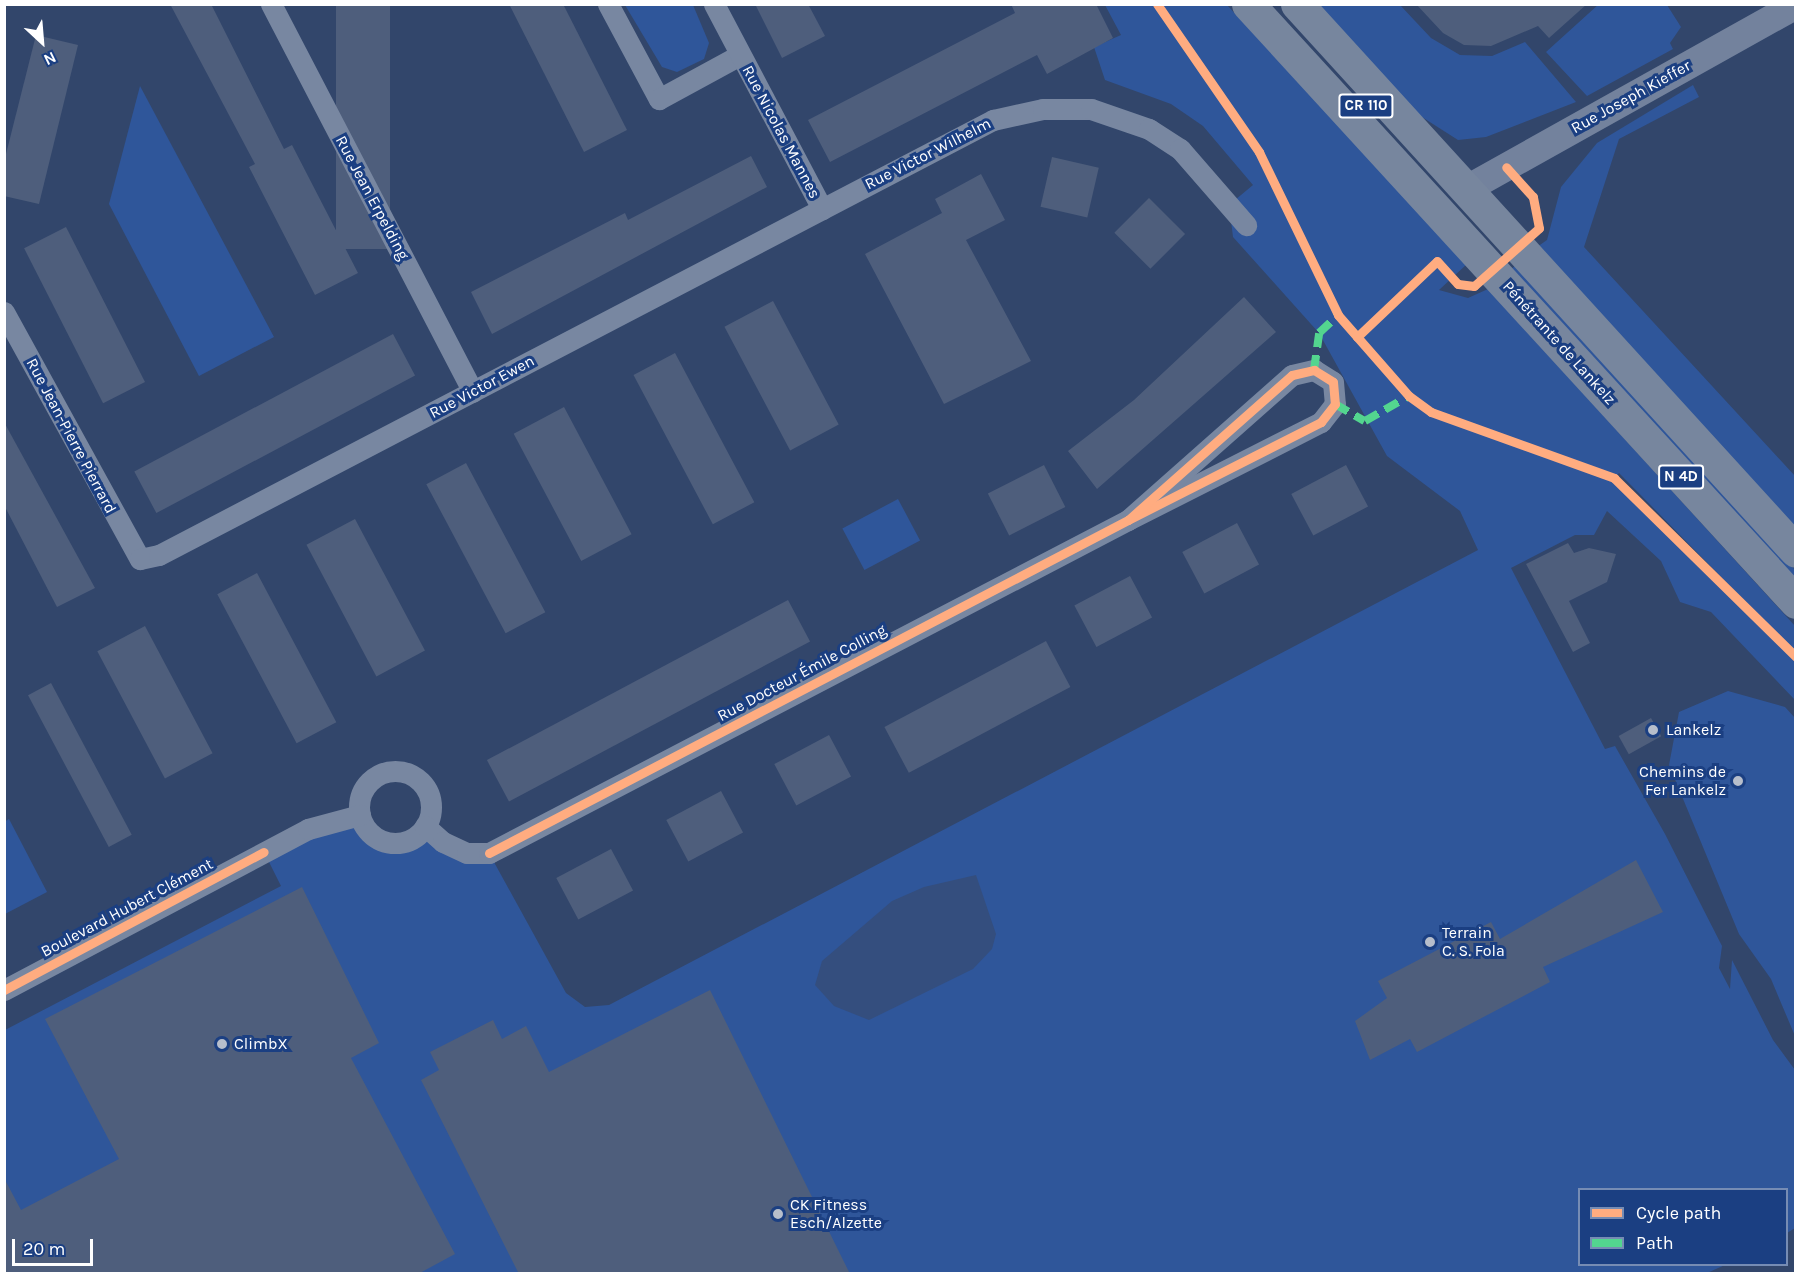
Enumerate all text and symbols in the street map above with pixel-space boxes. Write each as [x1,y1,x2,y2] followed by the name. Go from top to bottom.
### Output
[12,12,72,72] north arrow
[41,48,59,70] text: N
[1568,56,1694,138] street label: Rue Joseph Kieffer
[738,62,824,202] street label: Rue Nicolas Mannes
[1338,94,1394,118] road number: CR 110
[862,114,994,194] street label: Rue Victor Wilhelm
[331,132,413,264] street label: Rue Jean Erpelding
[1498,277,1620,409] street label: Pénétrante de Lankelz
[426,351,538,423] street label: Rue Victor Ewen
[22,355,120,517] street label: Rue Jean-Pierre Pierrard
[1657,465,1705,489] road number: N 4D
[714,620,890,726] street label: Rue Docteur Émile Colling
[1666,720,1721,740] place label: Lankelz
[1644,721,1662,739] marker: Lankelz
[1639,762,1726,800] place label: Chemins de Fer Lankelz
[1731,774,1745,788] marker: Chemins de Fer Lankelz
[38,854,216,962] street label: Boulevard Hubert Clément
[1442,923,1505,961] place label: Terrain C. S. Fola
[1423,935,1437,949] marker: Terrain C. S. Fola
[234,1034,288,1054] place label: ClimbX
[215,1037,229,1051] marker: ClimbX
[1578,1188,1788,1266] legend
[790,1195,882,1233] place label: CK Fitness Esch/Alzette
[1636,1202,1721,1224] text: Cycle path
[771,1207,785,1221] marker: CK Fitness Esch/Alzette
[15,1227,96,1265] scale bar
[1636,1232,1674,1254] text: Path
[23,1238,65,1260] text: 20 m

